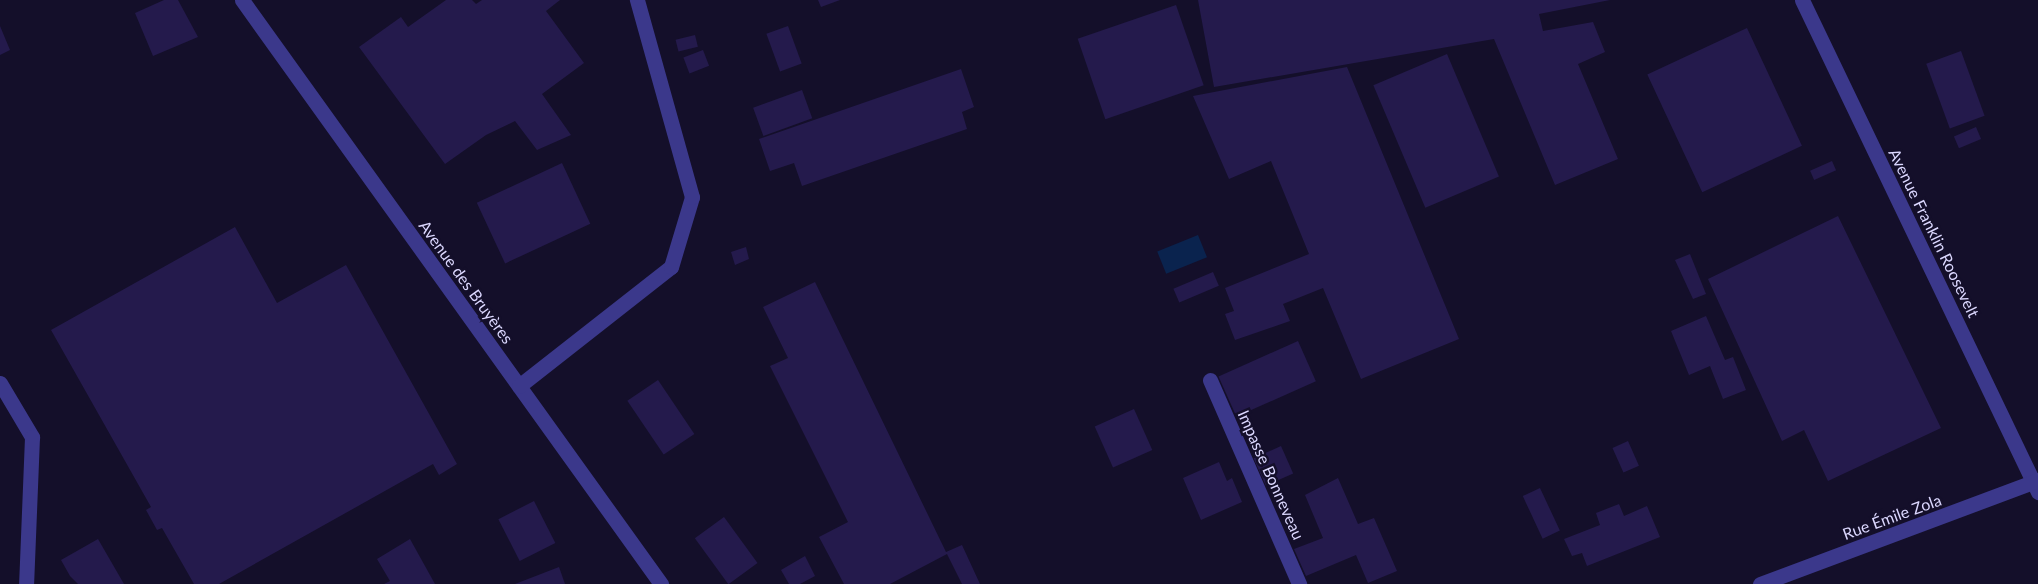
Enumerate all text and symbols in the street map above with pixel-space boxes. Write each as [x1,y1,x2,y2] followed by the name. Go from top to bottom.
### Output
[1885,145,1983,321] street label: Avenue Franklin Roosevelt
[415,217,517,347] street label: Avenue des Bruyères
[1234,407,1308,543] street label: Impasse Bonneveau
[1840,490,1944,544] street label: Rue Émile Zola

